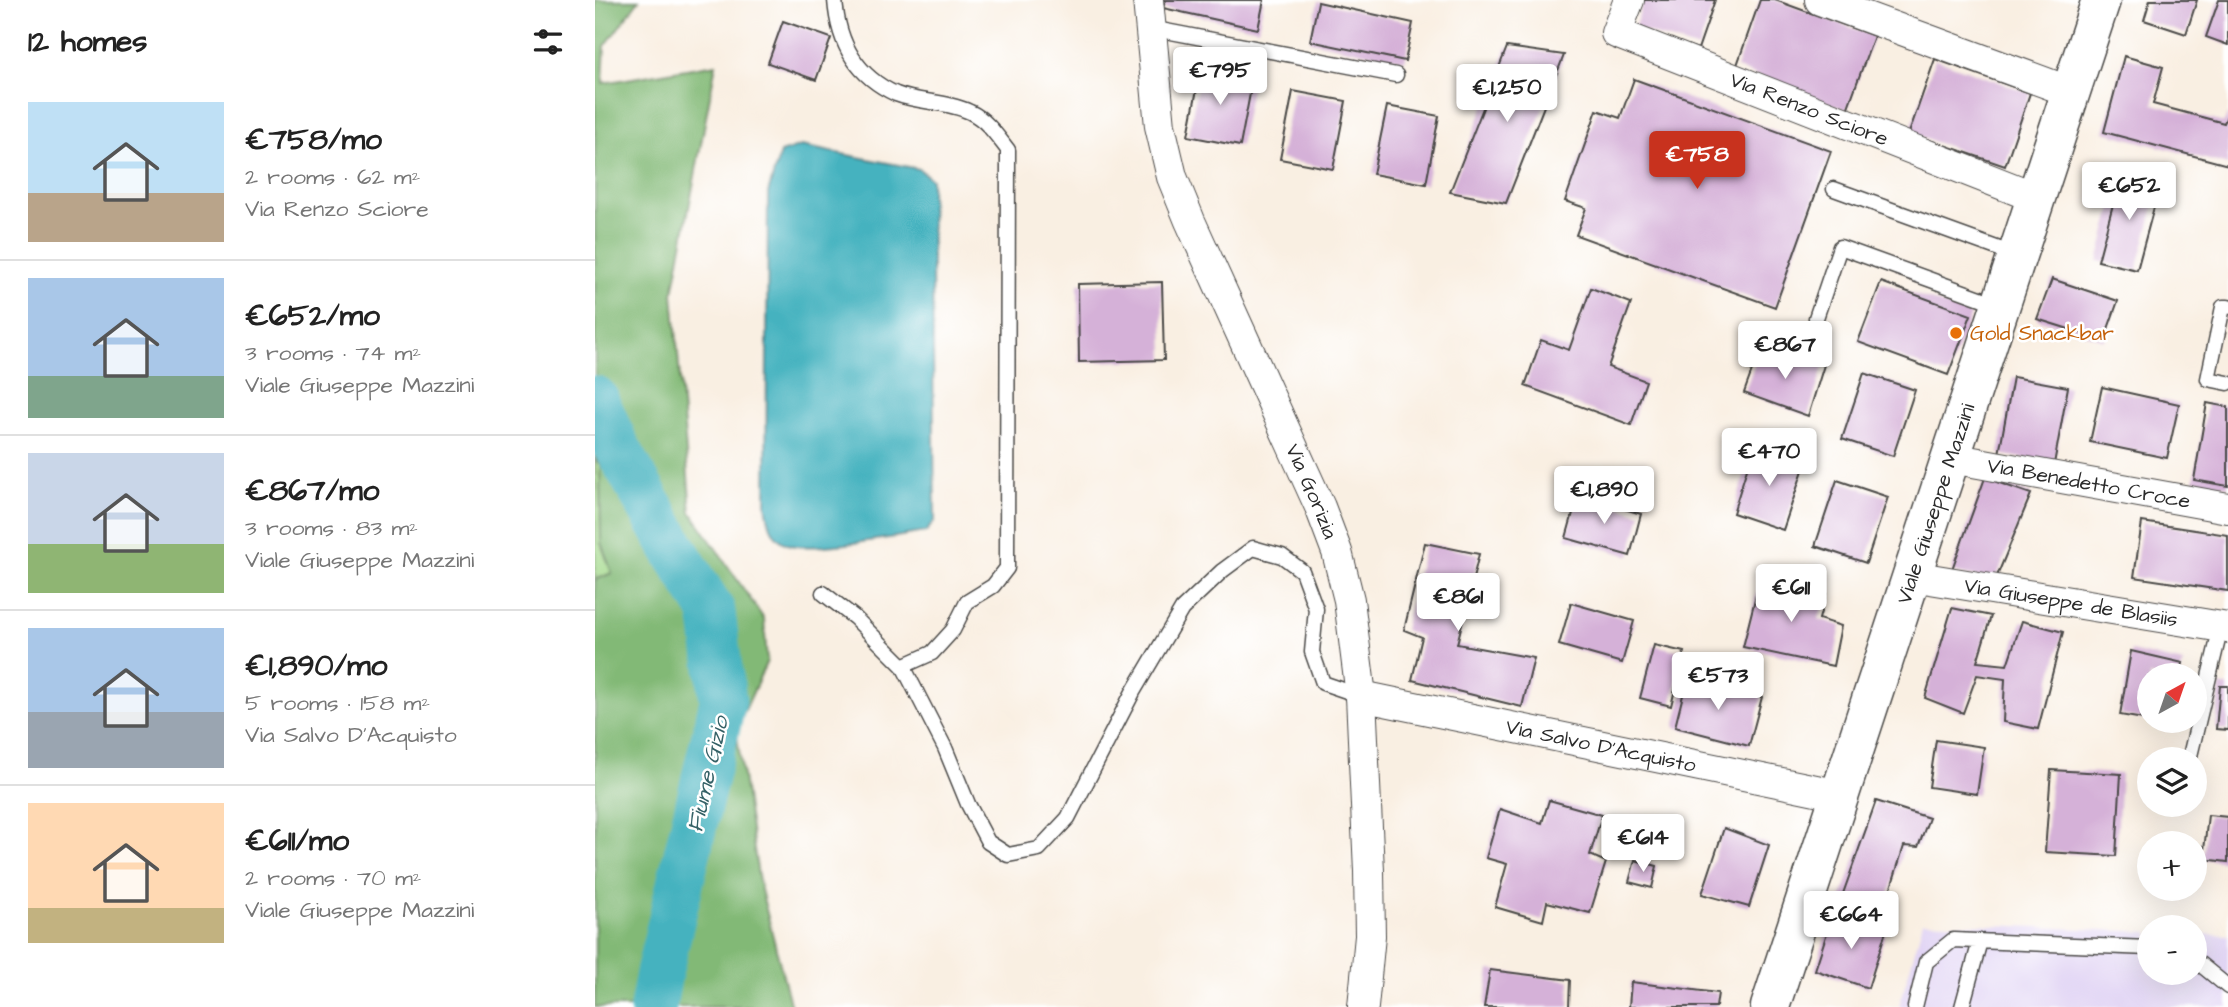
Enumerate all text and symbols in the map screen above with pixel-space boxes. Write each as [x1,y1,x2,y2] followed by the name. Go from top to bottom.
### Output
[28,21,147,63] text: 12 homes
[529,23,567,61] icon: filters
[1179,48,1261,107] pin: €795
[1189,54,1251,86] text: €795
[1450,64,1564,124] pin: €1,250
[1726,65,1892,153] street label: Via Renzo Sciore
[1472,71,1542,103] text: €1,250
[245,119,382,161] text: €758/mo
[84,130,168,214] icon: home
[1656,132,1738,191] pin: €758
[1665,138,1729,170] text: €758
[245,161,420,193] text: 2 rooms · 62 m²
[2088,162,2170,222] pin: €652
[2098,169,2160,201] text: €652
[245,193,429,225] text: Via Renzo Sciore
[245,295,380,337] text: €652/mo
[84,306,168,390] icon: home
[1970,319,2114,348] place label: Gold Snackbar
[1744,322,1826,381] pin: €867
[1948,325,1964,341] marker: Gold Snackbar
[1754,328,1816,360] text: €867
[245,337,421,369] text: 3 rooms · 74 m²
[245,369,474,401] text: Viale Giuseppe Mazzini
[1889,400,1982,608] street label: Viale Giuseppe Mazzini
[1728,428,1810,488] pin: €470
[1738,435,1800,467] text: €470
[1278,439,1345,543] street label: Via Gorizia
[1985,451,2193,516] street label: Via Benedetto Croce
[1547,466,1661,526] pin: €1,890
[245,470,379,512] text: €867/mo
[1570,473,1638,505] text: €1,890
[84,481,168,565] icon: home
[245,512,418,544] text: 3 rooms · 83 m²
[245,544,474,576] text: Viale Giuseppe Mazzini
[1750,564,1832,624] pin: €611
[1772,571,1810,603] text: €611
[1962,571,2180,634] street label: Via Giuseppe de Blasiis
[1417,574,1499,633] pin: €861
[1433,580,1483,612] text: €861
[245,645,387,687] text: €1,890/mo
[1677,652,1759,712] pin: €573
[84,656,168,740] icon: home
[1688,659,1748,691] text: €573
[2137,663,2207,733] north arrow
[2137,663,2207,985] map controls
[245,687,430,719] text: 5 rooms · 158 m²
[679,711,737,835] water label: Fiume Gizio
[1503,712,1699,780] street label: Via Salvo D'Acquisto
[245,719,457,751] text: Via Salvo D'Acquisto
[2137,747,2207,817] button: layers
[1602,814,1684,874] pin: €614
[245,820,349,862] text: €611/mo
[1617,821,1669,853] text: €614
[84,831,168,915] icon: home
[2137,831,2207,901] button: +
[245,862,421,894] text: 2 rooms · 70 m²
[1810,892,1892,951] pin: €664
[245,894,474,926] text: Viale Giuseppe Mazzini
[1820,898,1882,930] text: €664
[2137,915,2207,985] button: −

